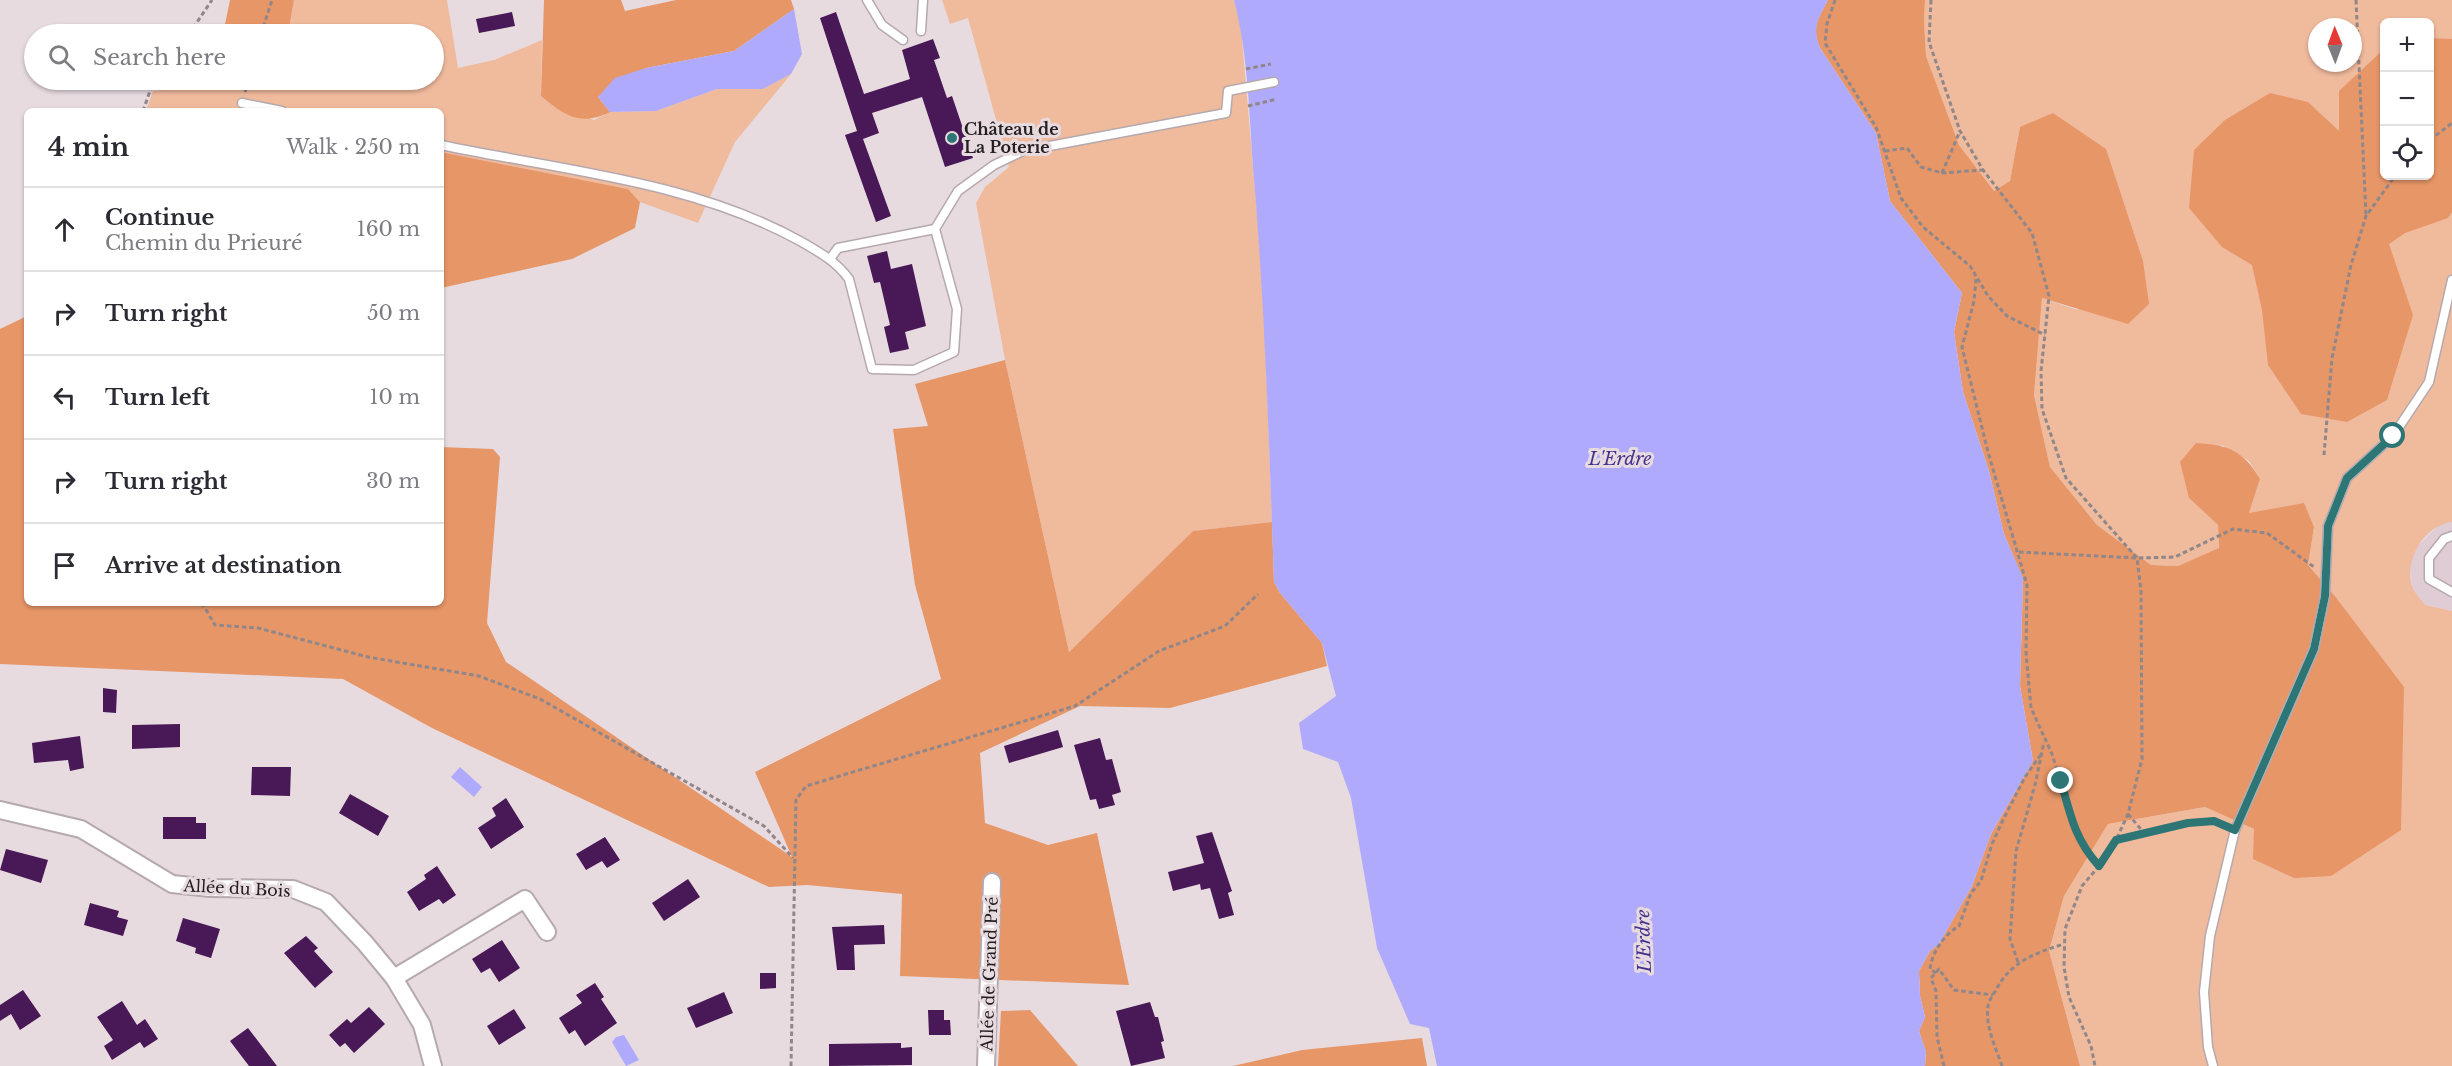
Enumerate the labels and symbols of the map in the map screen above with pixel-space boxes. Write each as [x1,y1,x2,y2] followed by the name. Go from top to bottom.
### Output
[2308,18,2362,72] north arrow
[964,119,1059,157] place label: Château de La Poterie
[945,131,959,145] marker: Château de La Poterie
[2379,422,2405,448] route start
[1588,448,1651,470] water label: L'Erdre
[2047,767,2073,793] route end
[182,875,291,901] street label: Allée du Bois
[976,896,1002,1053] street label: Allée de Grand Pré
[1632,909,1656,974] water label: L'Erdre

